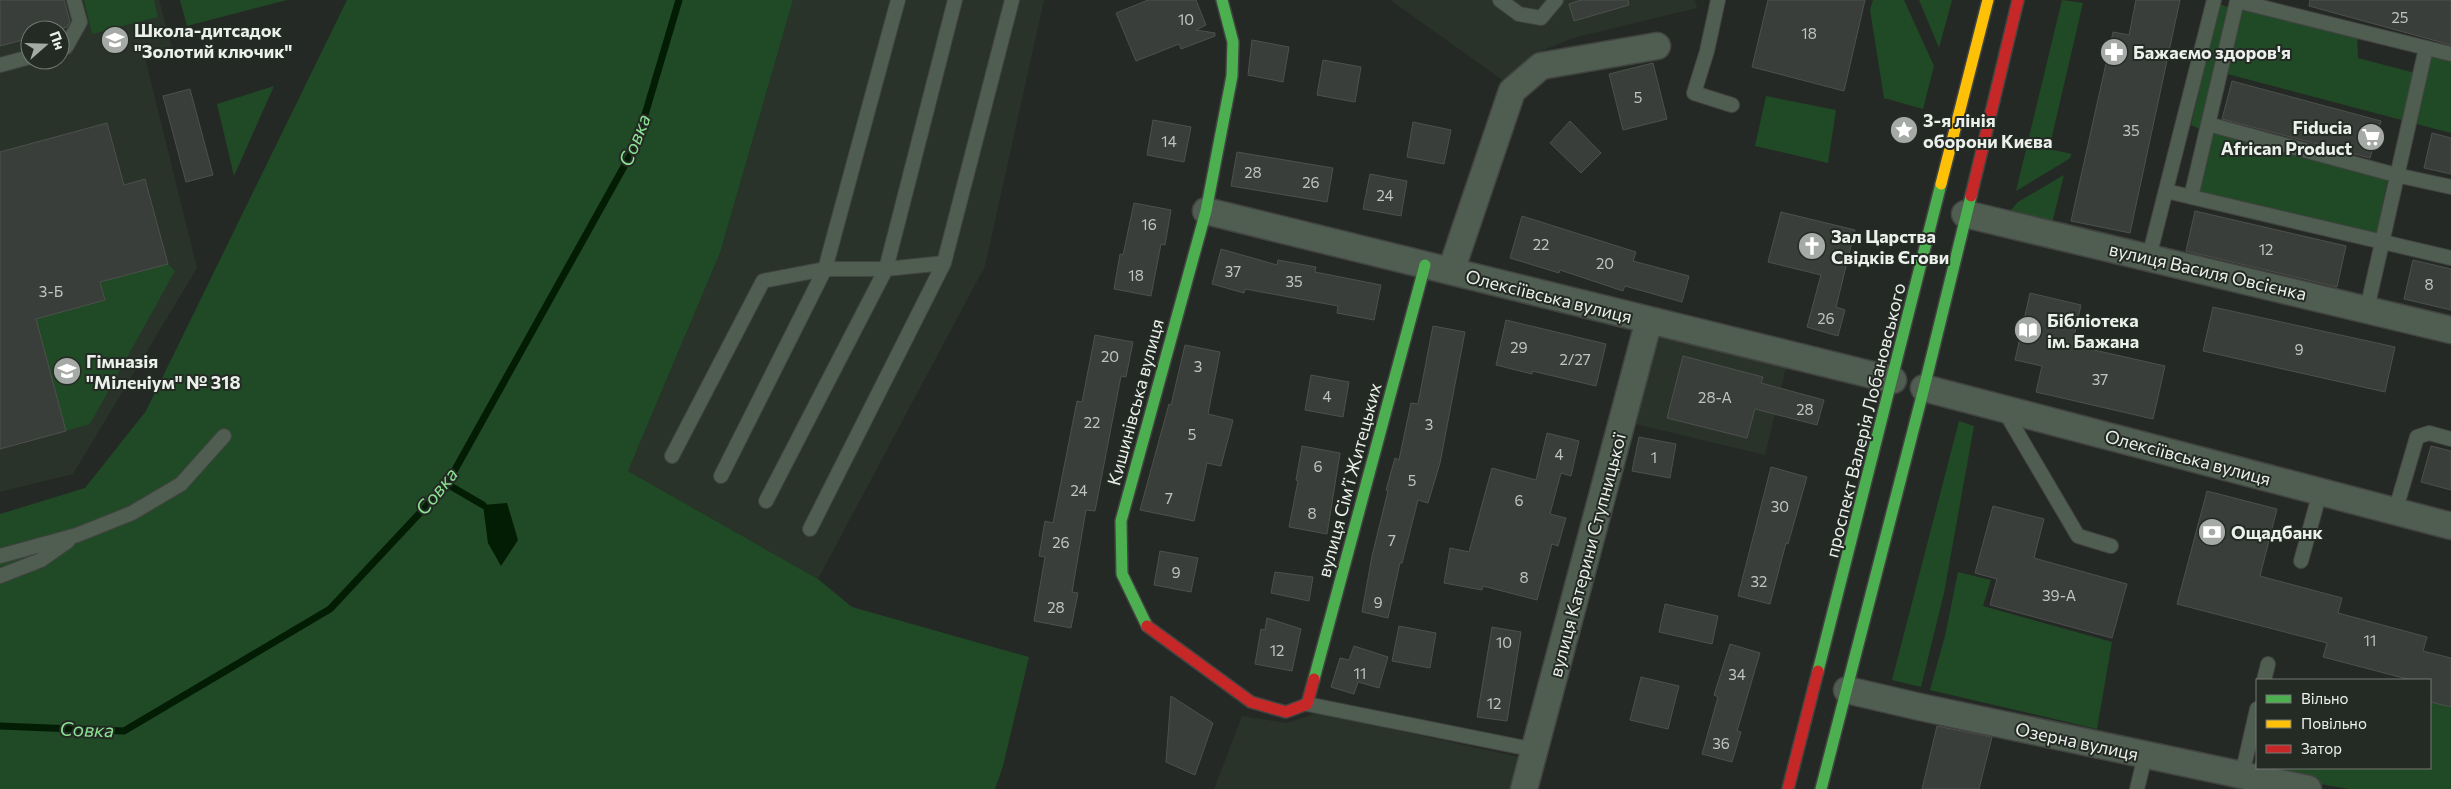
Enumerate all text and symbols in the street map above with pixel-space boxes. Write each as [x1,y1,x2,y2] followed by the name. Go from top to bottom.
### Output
[2392,8,2408,26] house number: 25
[1178,10,1194,28] house number: 10
[134,19,292,62] place label: Школа-дитсадок "Золотий ключик"
[20,20,70,70] north arrow
[1801,24,1817,42] house number: 18
[100,25,130,55] school or university icon: Школа-дитсадок "Золотий ключик"
[47,29,69,52] text: Пн
[2099,37,2129,67] pharmacy icon: Бажаємо здоров'я
[2133,41,2291,63] place label: Бажаємо здоров'я
[1634,88,1642,106] house number: 5
[1923,109,2052,152] place label: 3-я лінія оборони Києва
[613,110,655,170] water label: Совка
[1889,115,1919,145] place icon: 3-я лінія оборони Києва
[2221,116,2352,159] place label: Fiducia African Product
[2122,121,2140,139] house number: 35
[2356,122,2386,152] supermarket icon: Fiducia African Product
[1161,132,1177,150] house number: 14
[1244,163,1262,181] house number: 28
[1302,173,1320,191] house number: 26
[1376,186,1394,204] house number: 24
[1141,215,1157,233] house number: 16
[1831,225,1949,268] place label: Зал Царства Свідків Єгови
[1797,231,1827,261] church icon: Зал Царства Свідків Єгови
[1533,235,1549,253] house number: 22
[2107,238,2309,304] street label: вулиця Василя Овсієнка
[2259,240,2273,258] house number: 12
[1596,254,1614,272] house number: 20
[1225,262,1241,280] house number: 37
[1463,265,1635,327] street label: Олексіївська вулиця
[1128,266,1144,284] house number: 18
[1285,272,1303,290] house number: 35
[2424,275,2434,293] house number: 8
[1820,280,1910,560] street label: проспект Валерія Лобановського
[39,282,63,300] house number: 3-Б
[1817,309,1835,327] house number: 26
[2047,309,2139,352] place label: Бібліотека ім. Бажана
[2013,315,2043,345] library icon: Бібліотека ім. Бажана
[1102,316,1168,488] street label: Кишинівська вулиця
[1510,338,1528,356] house number: 29
[2294,340,2304,358] house number: 9
[1101,347,1119,365] house number: 20
[86,350,241,393] place label: Гімназія "Міленіум" № 318
[1559,350,1591,368] house number: 2/27
[52,356,82,386] school or university icon: Гімназія "Міленіум" № 318
[1194,357,1202,375] house number: 3
[2092,370,2108,388] house number: 37
[1312,380,1386,580] street label: вулиця Сімʼї Житецьких
[1323,387,1332,405] house number: 4
[1698,388,1732,406] house number: 28-А
[1796,400,1814,418] house number: 28
[1084,413,1100,431] house number: 22
[1425,415,1433,433] house number: 3
[2103,424,2273,490] street label: Олексіївська вулиця
[1188,425,1196,443] house number: 5
[1544,430,1630,679] street label: вулиця Катерини Ступницької
[1555,445,1564,463] house number: 4
[1651,448,1657,466] house number: 1
[1313,457,1323,475] house number: 6
[410,463,462,519] water label: Совка
[1408,471,1416,489] house number: 5
[1070,481,1088,499] house number: 24
[1165,489,1173,507] house number: 7
[1514,491,1524,509] house number: 6
[1771,497,1789,515] house number: 30
[1307,504,1317,522] house number: 8
[2197,517,2227,547] bank icon: Ощадбанк
[2231,521,2323,543] place label: Ощадбанк
[1388,531,1396,549] house number: 7
[1052,533,1070,551] house number: 26
[1171,563,1181,581] house number: 9
[1519,568,1529,586] house number: 8
[1751,572,1767,590] house number: 32
[2042,586,2076,604] house number: 39-А
[1373,593,1383,611] house number: 9
[1047,598,1065,616] house number: 28
[2364,631,2376,649] house number: 11
[1496,633,1512,651] house number: 10
[1270,641,1284,659] house number: 12
[1354,664,1366,682] house number: 11
[1728,665,1746,683] house number: 34
[2256,679,2431,769] legend
[2301,689,2348,707] text: Вільно
[1487,694,1501,712] house number: 12
[2301,714,2367,732] text: Повільно
[59,717,115,741] water label: Совка
[2013,717,2141,765] street label: Озерна вулиця
[1712,734,1730,752] house number: 36
[2301,739,2342,757] text: Затор

